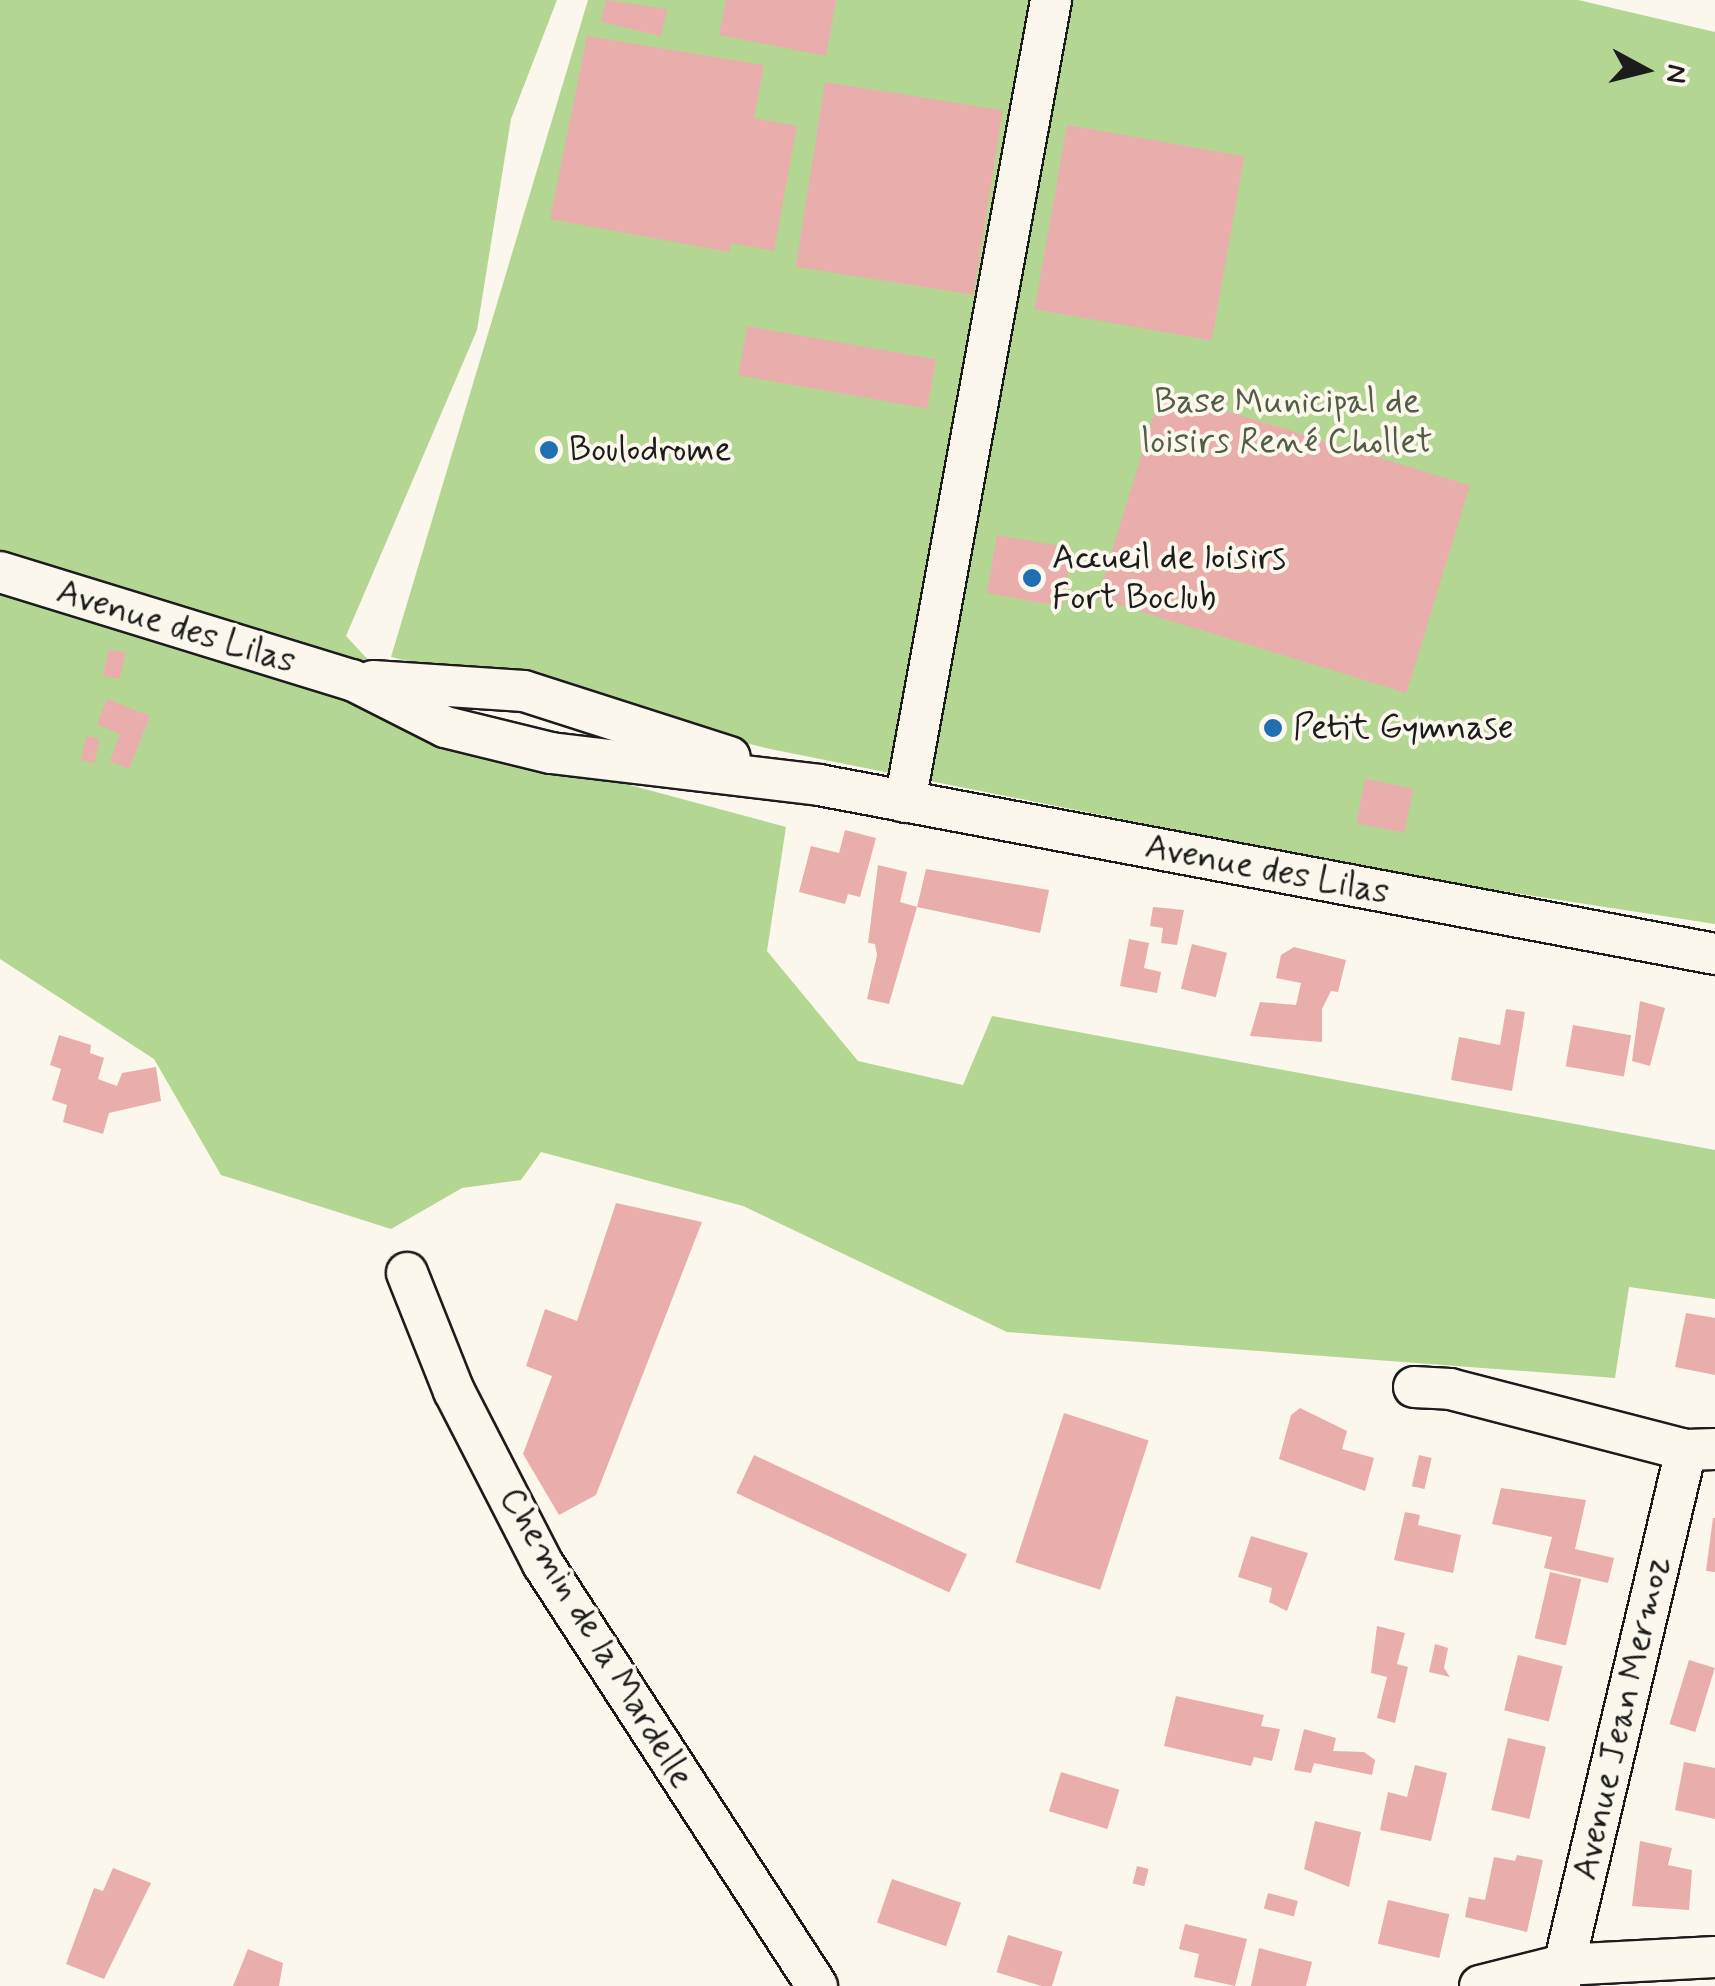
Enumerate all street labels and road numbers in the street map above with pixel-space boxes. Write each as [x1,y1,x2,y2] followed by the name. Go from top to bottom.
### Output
[52,571,300,683] street label: Avenue des Lilas
[1142,826,1392,914] street label: Avenue des Lilas
[490,1480,702,1796] street label: Chemin de la Mardelle
[1564,1550,1680,1886] street label: Avenue Jean Mermoz

